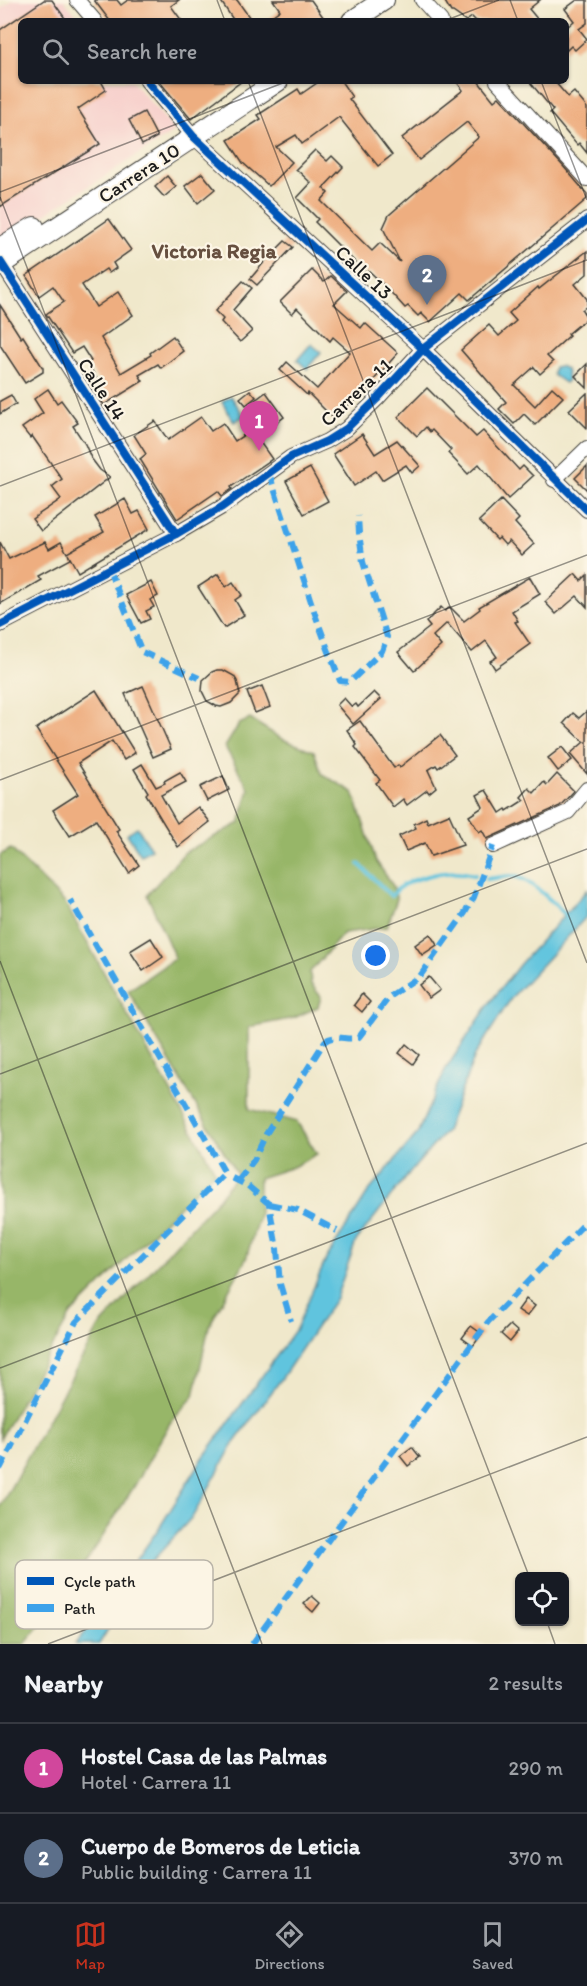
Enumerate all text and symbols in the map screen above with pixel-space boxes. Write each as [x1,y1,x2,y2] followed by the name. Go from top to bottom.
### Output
[18,18,569,84] search box
[39,35,72,68] icon: search
[87,38,197,65] text: Search here
[94,138,184,208] street label: Carrera 10
[151,238,278,264] district label: Victoria Regia
[331,240,397,304] street label: Calle 13
[408,256,446,305] pin: 2
[73,353,131,425] street label: Calle 14
[315,353,397,431] street label: Carrera 11
[240,402,278,451] pin: 1
[361,941,390,970] your location
[15,1560,213,1629] legend
[64,1572,136,1591] text: Cycle path
[515,1572,569,1626] map controls
[515,1572,569,1626] button: locate
[64,1599,95,1618] text: Path
[24,1667,103,1699] text: Nearby
[489,1671,563,1695] text: 2 results
[81,1743,327,1770] text: Hostel Casa de las Palmas
[39,1756,48,1780] text: 1
[508,1756,563,1780] text: 290 m
[81,1770,231,1794] text: Hotel · Carrera 11
[81,1833,360,1860] text: Cuerpo de Bomeros de Leticia
[38,1846,49,1870] text: 2
[509,1846,563,1870] text: 370 m
[81,1860,312,1884] text: Public building · Carrera 11
[74,1918,107,1973] tab: Map
[254,1918,325,1973] tab: Directions
[472,1918,513,1973] tab: Saved

